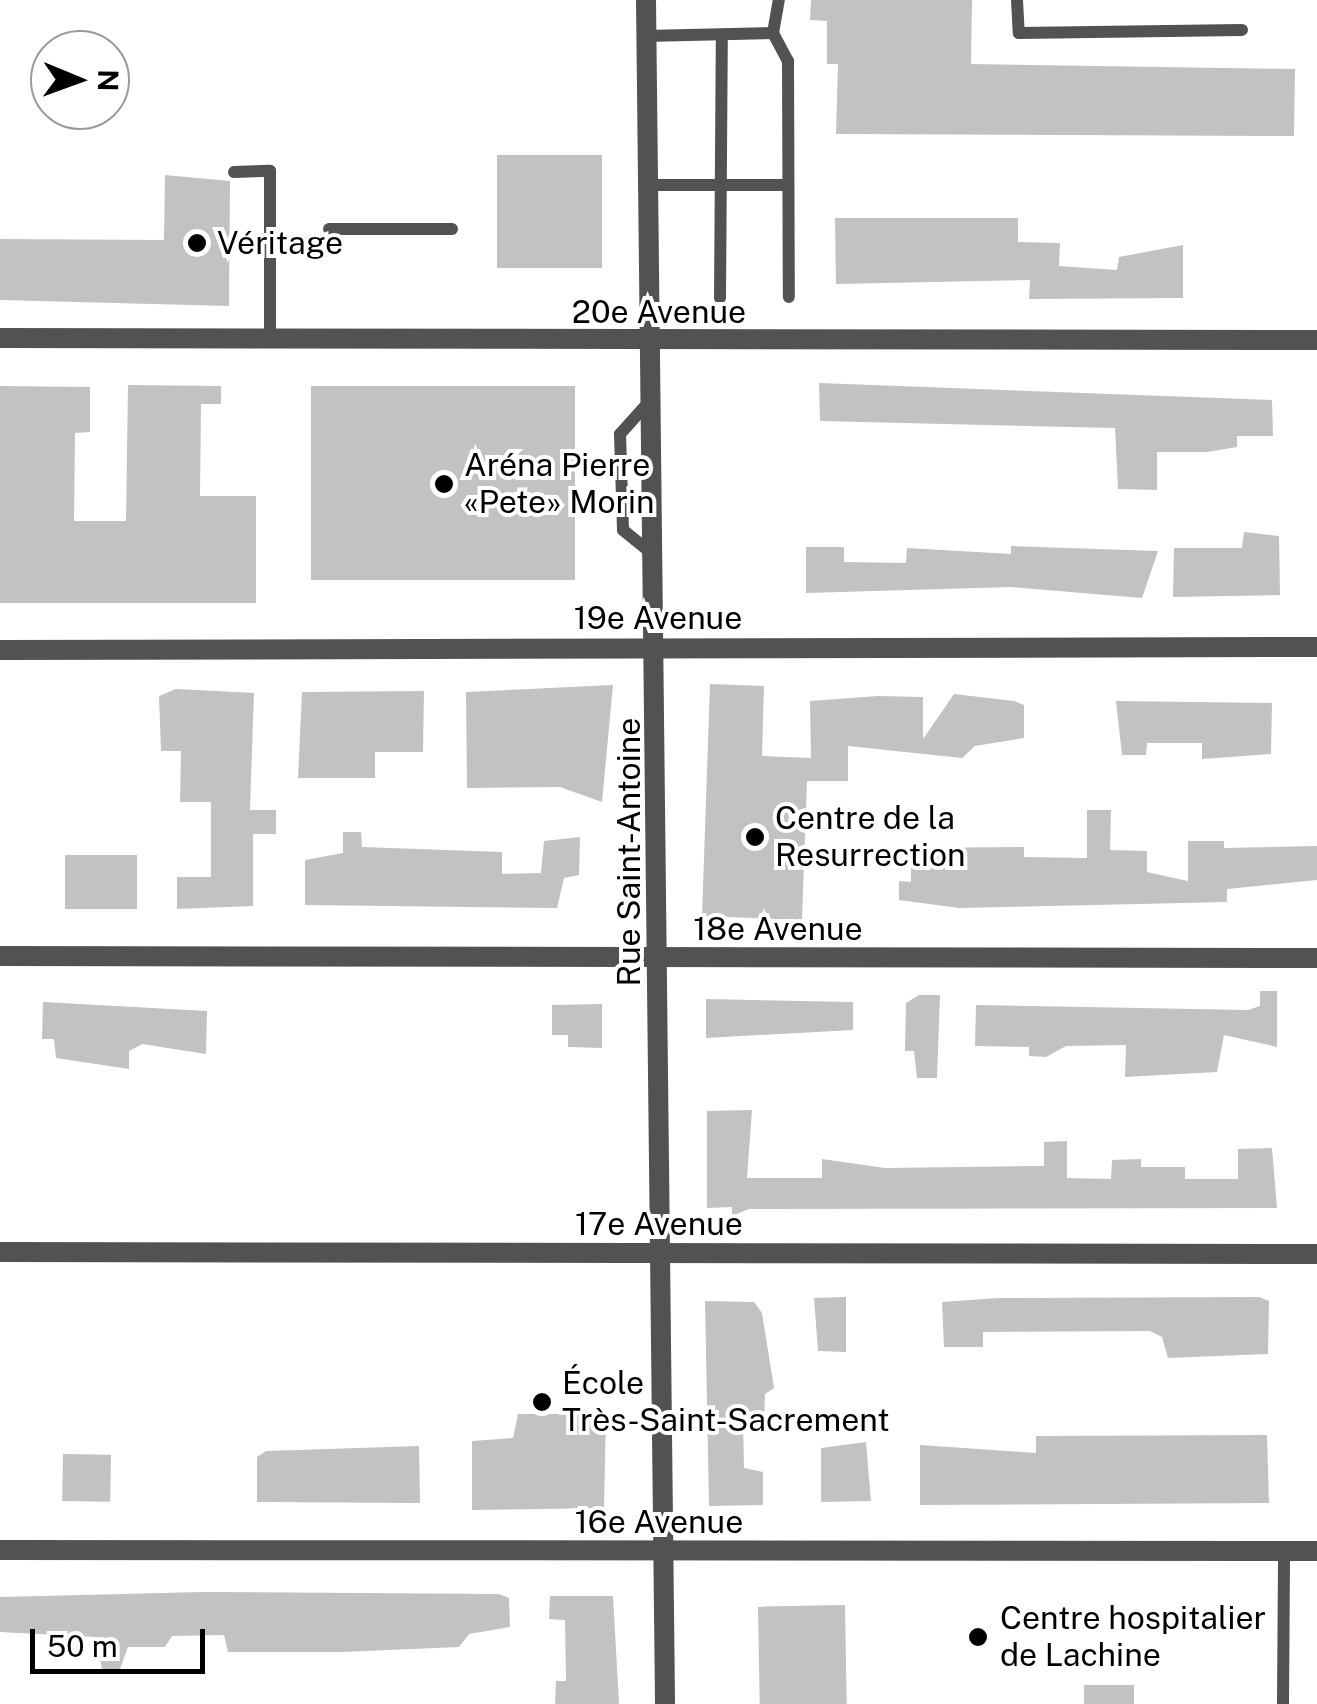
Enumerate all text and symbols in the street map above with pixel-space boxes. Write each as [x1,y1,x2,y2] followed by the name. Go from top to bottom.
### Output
[30,30,130,130] north arrow
[92,69,125,92] text: N
[217,224,343,262] place label: Véritage
[186,232,208,254] marker: Véritage
[572,293,746,331] street label: 20e Avenue
[464,447,655,522] place label: Aréna Pierre «Pete» Morin
[433,473,455,495] marker: Aréna Pierre «Pete» Morin
[574,599,742,637] street label: 19e Avenue
[610,717,648,987] street label: Rue Saint-Antoine
[775,800,966,875] place label: Centre de la Resurrection
[744,826,766,848] marker: Centre de la Resurrection
[693,910,863,948] street label: 18e Avenue
[575,1205,743,1243] street label: 17e Avenue
[562,1365,890,1440] place label: École Très-Saint-Sacrement
[531,1391,553,1413] marker: École Très-Saint-Sacrement
[575,1503,743,1541] street label: 16e Avenue
[1000,1600,1266,1675] place label: Centre hospitalier de Lachine
[35,1609,210,1671] scale bar
[965,1624,991,1650] marker: Centre hospitalier de Lachine
[47,1628,118,1664] text: 50 m

